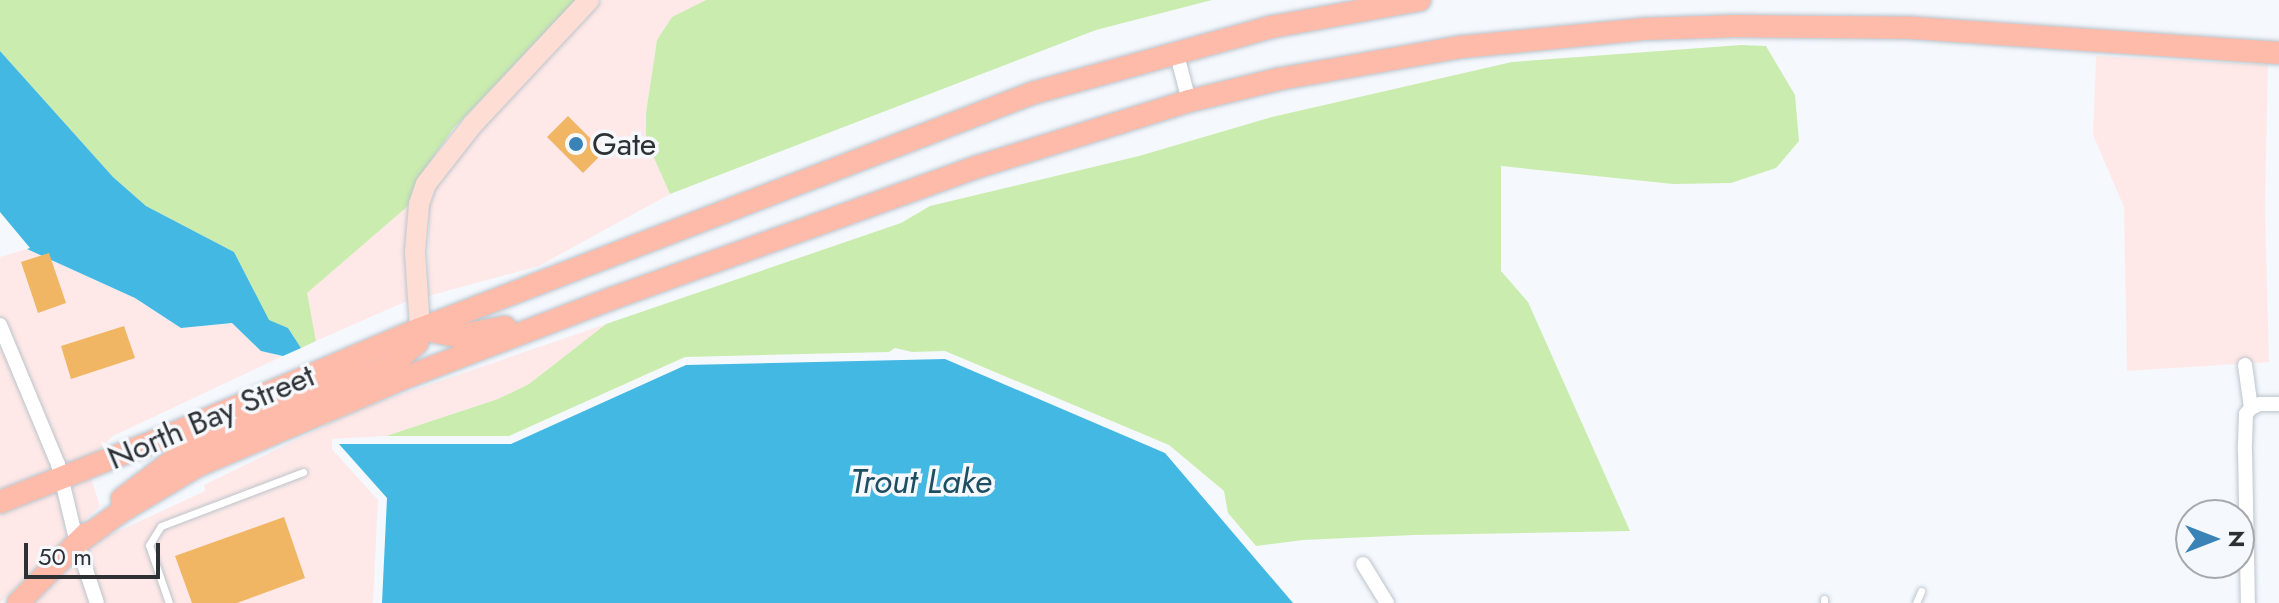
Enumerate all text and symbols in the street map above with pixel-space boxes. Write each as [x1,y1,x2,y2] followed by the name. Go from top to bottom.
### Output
[592,125,656,163] place label: Gate
[567,135,585,153] marker: Gate
[102,356,320,478] street label: North Bay Street
[850,462,992,502] water label: Trout Lake
[2175,499,2255,579] north arrow
[28,527,164,577] scale bar
[2221,530,2253,548] text: N
[38,539,92,574] text: 50 m

